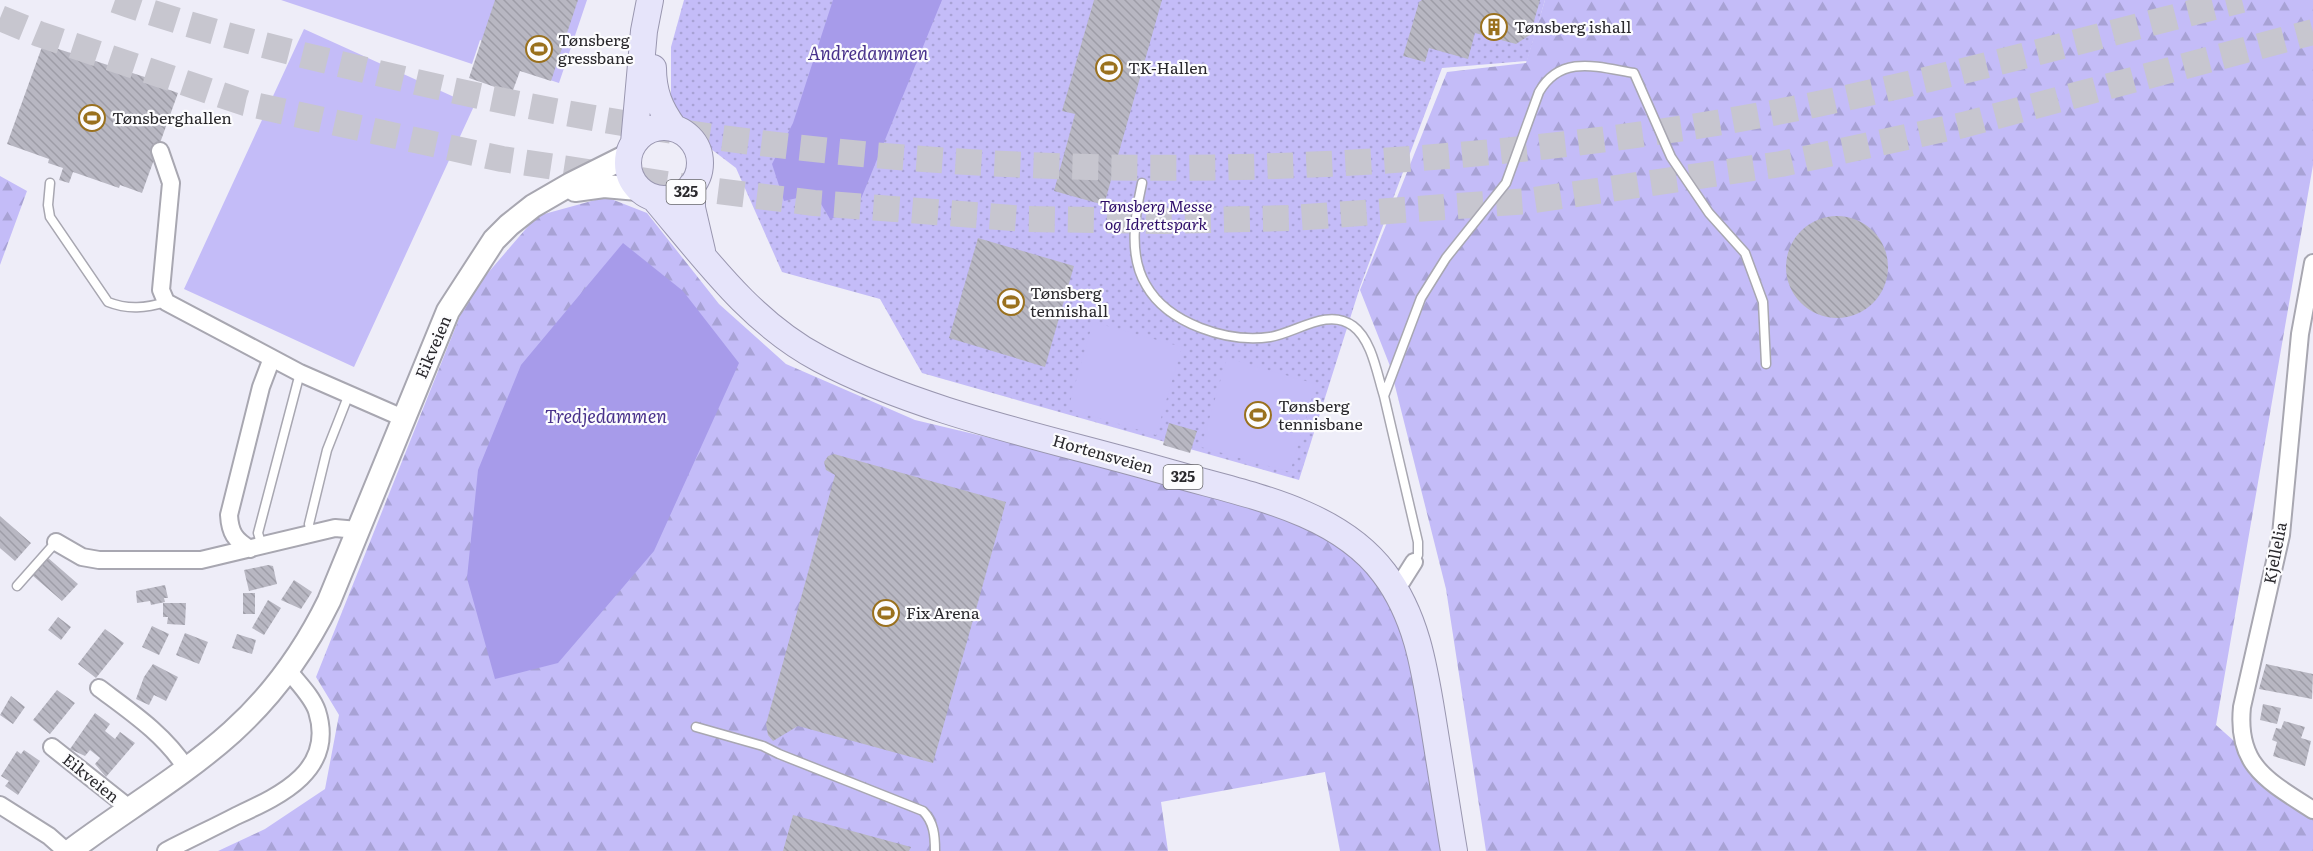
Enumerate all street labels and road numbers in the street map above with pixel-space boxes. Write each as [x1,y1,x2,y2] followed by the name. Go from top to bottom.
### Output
[666,180,706,204] road number: 325
[408,311,456,382] street label: Eikveien
[1050,427,1157,479] street label: Hortensveien
[1164,465,1202,489] road number: 325
[2256,519,2292,586] street label: Kjellelia
[58,747,125,808] street label: Eikveien

